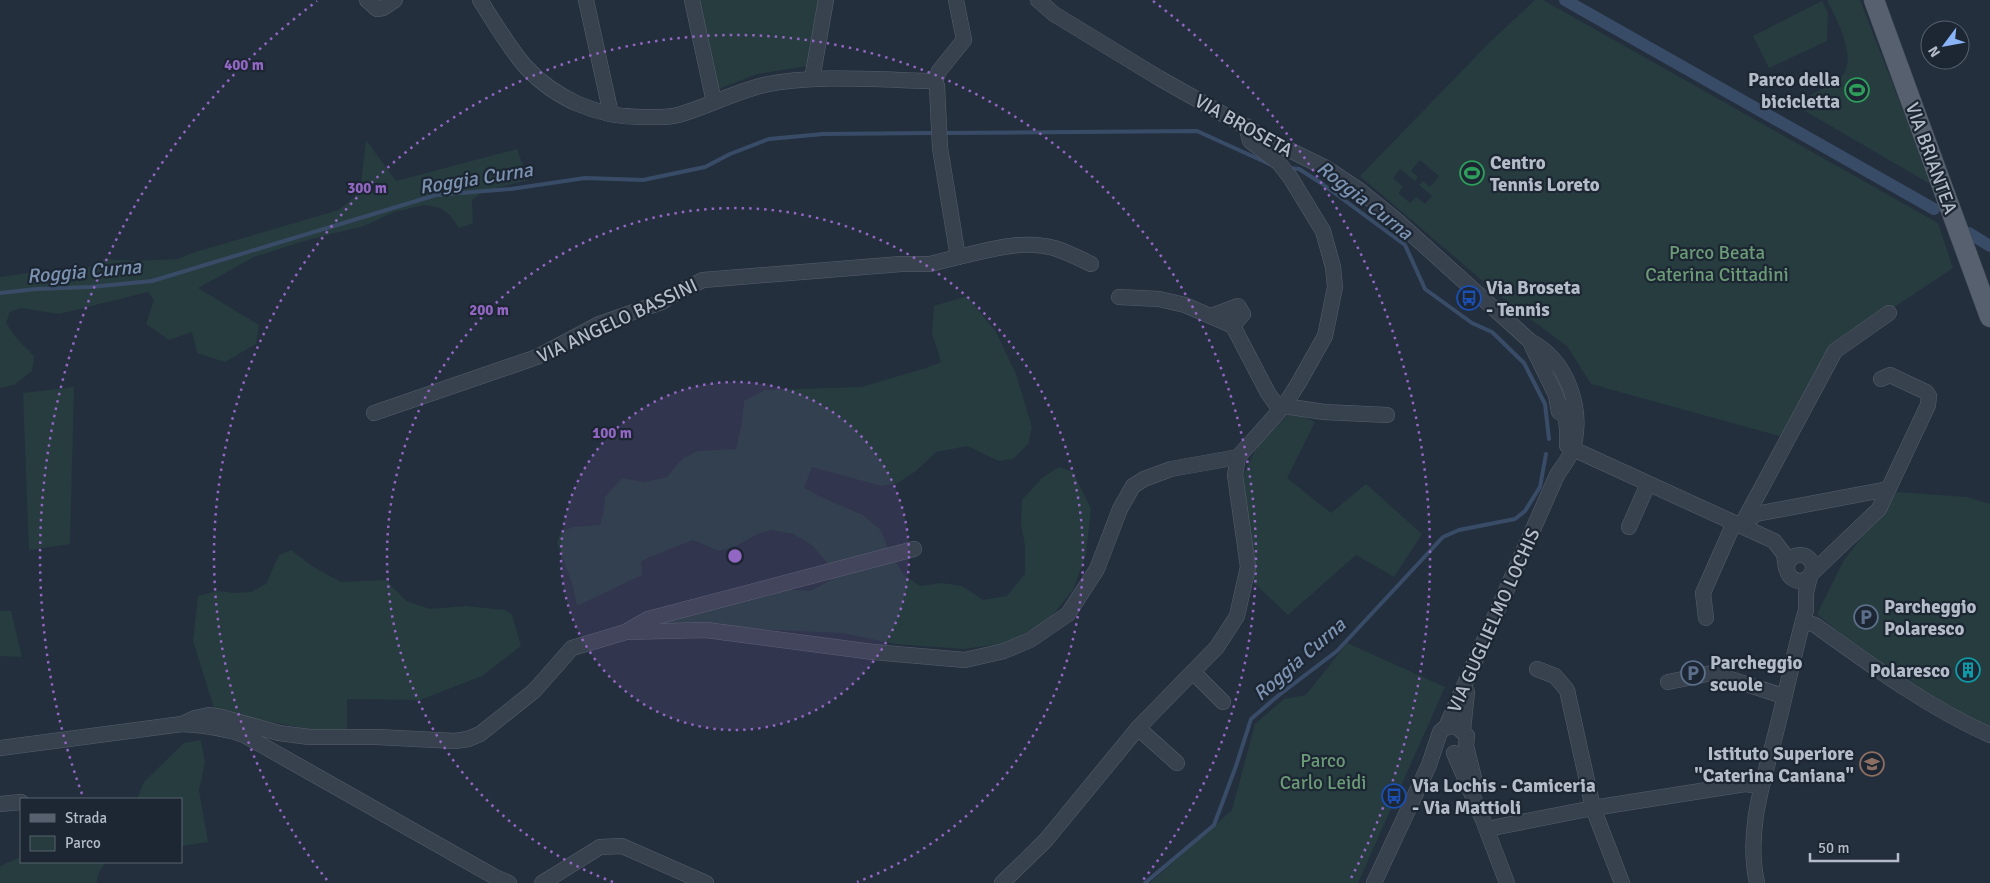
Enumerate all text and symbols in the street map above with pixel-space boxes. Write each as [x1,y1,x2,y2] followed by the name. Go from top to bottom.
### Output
[1920,20,1970,70] north arrow
[1925,43,1944,60] text: N
[224,56,264,74] text: 400 m
[1748,68,1840,114] place label: Parco della bicicletta
[1844,77,1870,103] sports icon: Parco della bicicletta
[1190,89,1297,163] street label: VIA BROSETA
[1900,99,1962,218] street label: VIA BRIANTEA
[1490,151,1600,197] place label: Centro Tennis Loreto
[1312,155,1418,246] water label: Roggia Curna
[418,157,535,200] water label: Roggia Curna
[1459,160,1485,186] sports icon: Centro Tennis Loreto
[347,179,387,197] text: 300 m
[1645,241,1789,287] park label: Parco Beata Caterina Cittadini
[26,254,143,289] water label: Roggia Curna
[533,273,701,369] street label: VIA ANGELO BASSINI
[1486,276,1581,322] place label: Via Broseta - Tennis
[1456,285,1482,311] bus stop icon: Via Broseta - Tennis
[469,301,509,319] text: 200 m
[592,424,632,442] text: 100 m
[1442,524,1545,716] street label: VIA GUGLIELMO LOCHIS
[726,547,744,565] centre of rings
[1884,595,1977,641] place label: Parcheggio Polaresco
[1853,604,1879,630] parking icon: Parcheggio Polaresco
[1248,612,1351,706] water label: Roggia Curna
[1710,651,1803,697] place label: Parcheggio scuole
[1955,657,1981,683] building icon: Polaresco
[1870,659,1950,683] place label: Polaresco
[1680,660,1706,686] parking icon: Parcheggio scuole
[1694,742,1854,788] place label: Istituto Superiore "Caterina Caniana"
[1280,749,1366,795] park label: Parco Carlo Leidi
[1859,751,1885,777] school or university icon: Istituto Superiore "Caterina Caniana"
[1412,774,1596,820] place label: Via Lochis - Camiceria - Via Mattioli
[1381,783,1407,809] bus stop icon: Via Lochis - Camiceria - Via Mattioli
[20,798,182,863] legend
[65,809,107,827] text: Strada
[1810,830,1898,862] scale bar
[65,834,101,852] text: Parco
[1818,839,1849,857] text: 50 m

